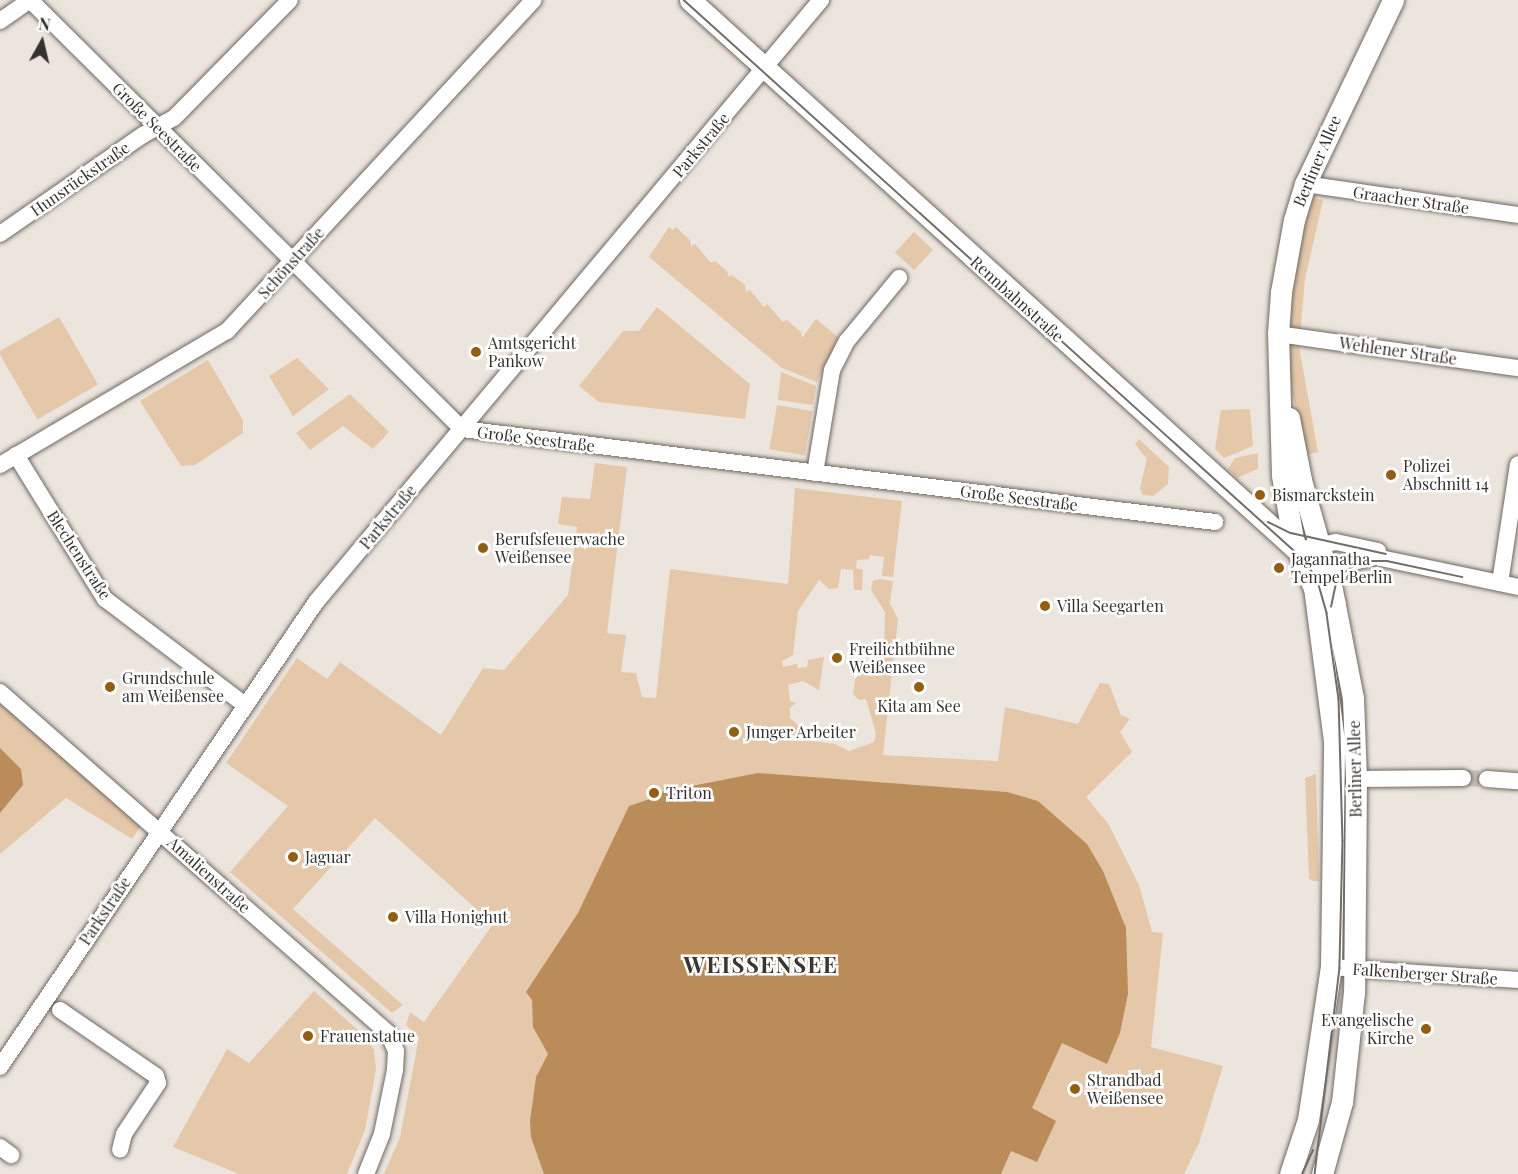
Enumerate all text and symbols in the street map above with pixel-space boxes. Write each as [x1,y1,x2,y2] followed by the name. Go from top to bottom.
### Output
[12,12,72,72] north arrow
[37,12,52,35] text: N
[108,78,206,176] street label: Große Seestraße
[669,109,733,181] street label: Parkstraße
[1289,112,1345,210] street label: Berliner Allee
[27,138,133,220] street label: Hunsrückstraße
[1351,182,1471,218] street label: Graacher Straße
[254,223,328,303] street label: Schönstraße
[966,252,1068,346] street label: Rennbahnstraße
[488,333,576,371] place label: Amtsgericht Pankow
[1338,333,1458,369] street label: Wehlener Straße
[469,345,483,359] marker: Amtsgericht Pankow
[476,422,596,456] street label: Große Seestraße
[1403,456,1489,494] place label: Polizei Abschnitt 14
[1384,468,1398,482] marker: Polizei Abschnitt 14
[356,481,420,553] street label: Parkstraße
[959,481,1079,515] street label: Große Seestraße
[1272,485,1374,505] place label: Bismarckstein
[1253,488,1267,502] marker: Bismarckstein
[43,507,115,603] street label: Blechenstraße
[495,529,625,567] place label: Berufsfeuerwache Weißensee
[476,541,490,555] marker: Berufsfeuerwache Weißensee
[1291,549,1392,587] place label: Jagannatha Tempel Berlin
[1272,561,1286,575] marker: Jagannatha Tempel Berlin
[1057,596,1164,616] place label: Villa Seegarten
[1038,599,1052,613] marker: Villa Seegarten
[849,639,955,677] place label: Freilichtbühne Weißensee
[830,651,844,665] marker: Freilichtbühne Weißensee
[122,668,225,706] place label: Grundschule am Weißensee
[103,680,117,694] marker: Grundschule am Weißensee
[912,680,926,694] marker: Kita am See
[877,696,961,716] place label: Kita am See
[1345,720,1365,818] street label: Berliner Allee
[746,722,857,742] place label: Junger Arbeiter
[727,725,741,739] marker: Junger Arbeiter
[666,783,712,803] place label: Triton
[647,786,661,800] marker: Triton
[164,833,254,917] street label: Amalienstraße
[305,847,351,867] place label: Jaguar
[286,850,300,864] marker: Jaguar
[75,873,135,949] street label: Parkstraße
[405,907,508,927] place label: Villa Honighut
[386,910,400,924] marker: Villa Honighut
[684,952,838,978] district label: WEISSENSEE
[1352,959,1498,989] street label: Falkenberger Straße
[1321,1010,1414,1048] place label: Evangelische Kirche
[1419,1022,1433,1036] marker: Evangelische Kirche
[320,1026,415,1046] place label: Frauenstatue
[301,1029,315,1043] marker: Frauenstatue
[1087,1070,1163,1108] place label: Strandbad Weißensee
[1068,1082,1082,1096] marker: Strandbad Weißensee

